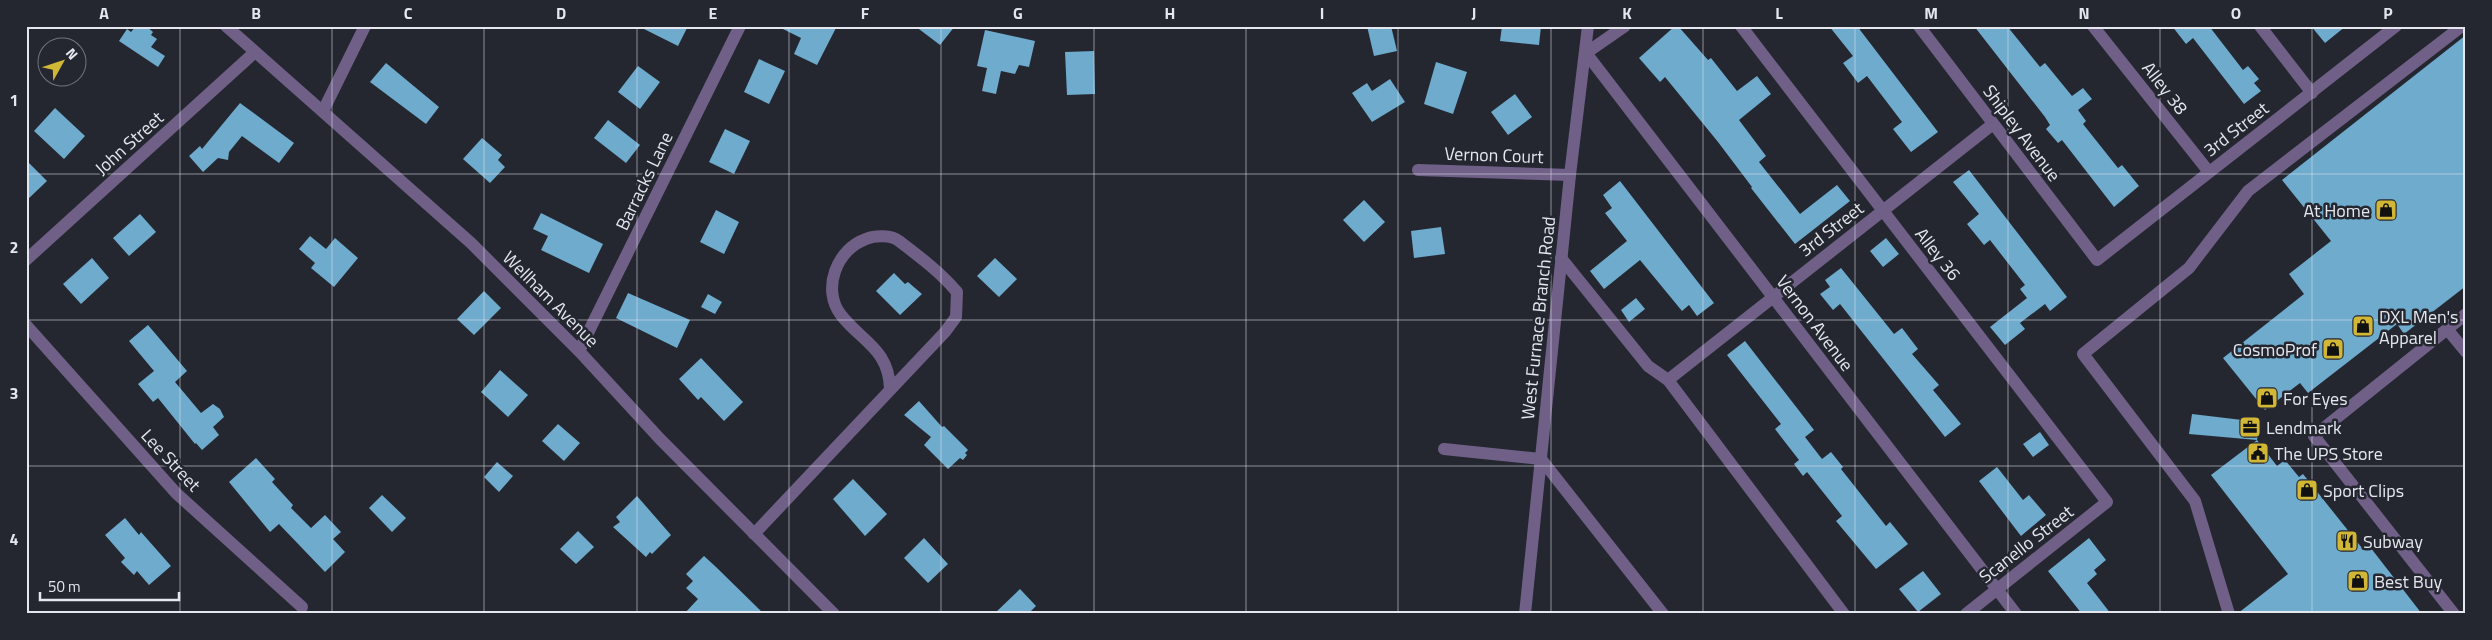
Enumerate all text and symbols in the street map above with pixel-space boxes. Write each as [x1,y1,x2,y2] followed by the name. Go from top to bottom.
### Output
[99,1,109,25] text: A
[251,1,261,25] text: B
[404,1,413,25] text: C
[556,1,566,25] text: D
[709,1,718,25] text: E
[861,1,870,25] text: F
[1013,1,1023,25] text: G
[1165,1,1175,25] text: H
[1320,1,1324,25] text: I
[1472,1,1476,25] text: J
[1622,1,1632,25] text: K
[1775,1,1783,25] text: L
[1924,1,1938,25] text: M
[2078,1,2090,25] text: N
[2231,1,2241,25] text: O
[2383,1,2393,25] text: P
[38,38,88,88] north arrow
[61,43,84,64] text: N
[2136,56,2194,120] street label: Alley 38
[1977,79,2067,187] street label: Shipley Avenue
[10,88,18,112] text: 1
[2198,95,2275,163] street label: 3rd Street
[89,104,170,181] street label: John Street
[608,127,680,235] street label: Barracks Lane
[1444,140,1545,170] street label: Vernon Court
[1793,195,1870,263] street label: 3rd Street
[2304,197,2370,224] place label: At Home
[2374,198,2398,222] shop icon: At Home
[1514,215,1562,421] street label: West Furnace Branch Road
[1909,222,1967,286] street label: Alley 36
[10,235,18,259] text: 2
[497,245,605,353] street label: Wellham Avenue
[1770,269,1860,377] street label: Vernon Avenue
[2379,303,2458,351] place label: DXL Men's Apparel
[2351,314,2375,338] shop icon: DXL Men's Apparel
[2233,336,2317,363] place label: CosmoProf
[2321,337,2345,361] shop icon: CosmoProf
[10,381,18,405] text: 3
[2283,385,2348,412] place label: For Eyes
[2255,386,2279,410] shop icon: For Eyes
[2266,414,2342,441] place label: Lendmark
[2238,415,2262,439] office icon: Lendmark
[135,423,208,498] street label: Lee Street
[2274,440,2383,467] place label: The UPS Store
[2246,441,2270,465] public building icon: The UPS Store
[2323,477,2404,504] place label: Sport Clips
[2295,478,2319,502] shop icon: Sport Clips
[1973,498,2080,590] street label: Scanello Street
[10,527,19,551] text: 4
[2363,528,2423,555] place label: Subway
[2335,529,2359,553] restaurant icon: Subway
[2374,568,2442,595] place label: Best Buy
[2346,569,2370,593] shop icon: Best Buy
[40,570,179,602] scale bar
[48,575,81,598] text: 50 m

